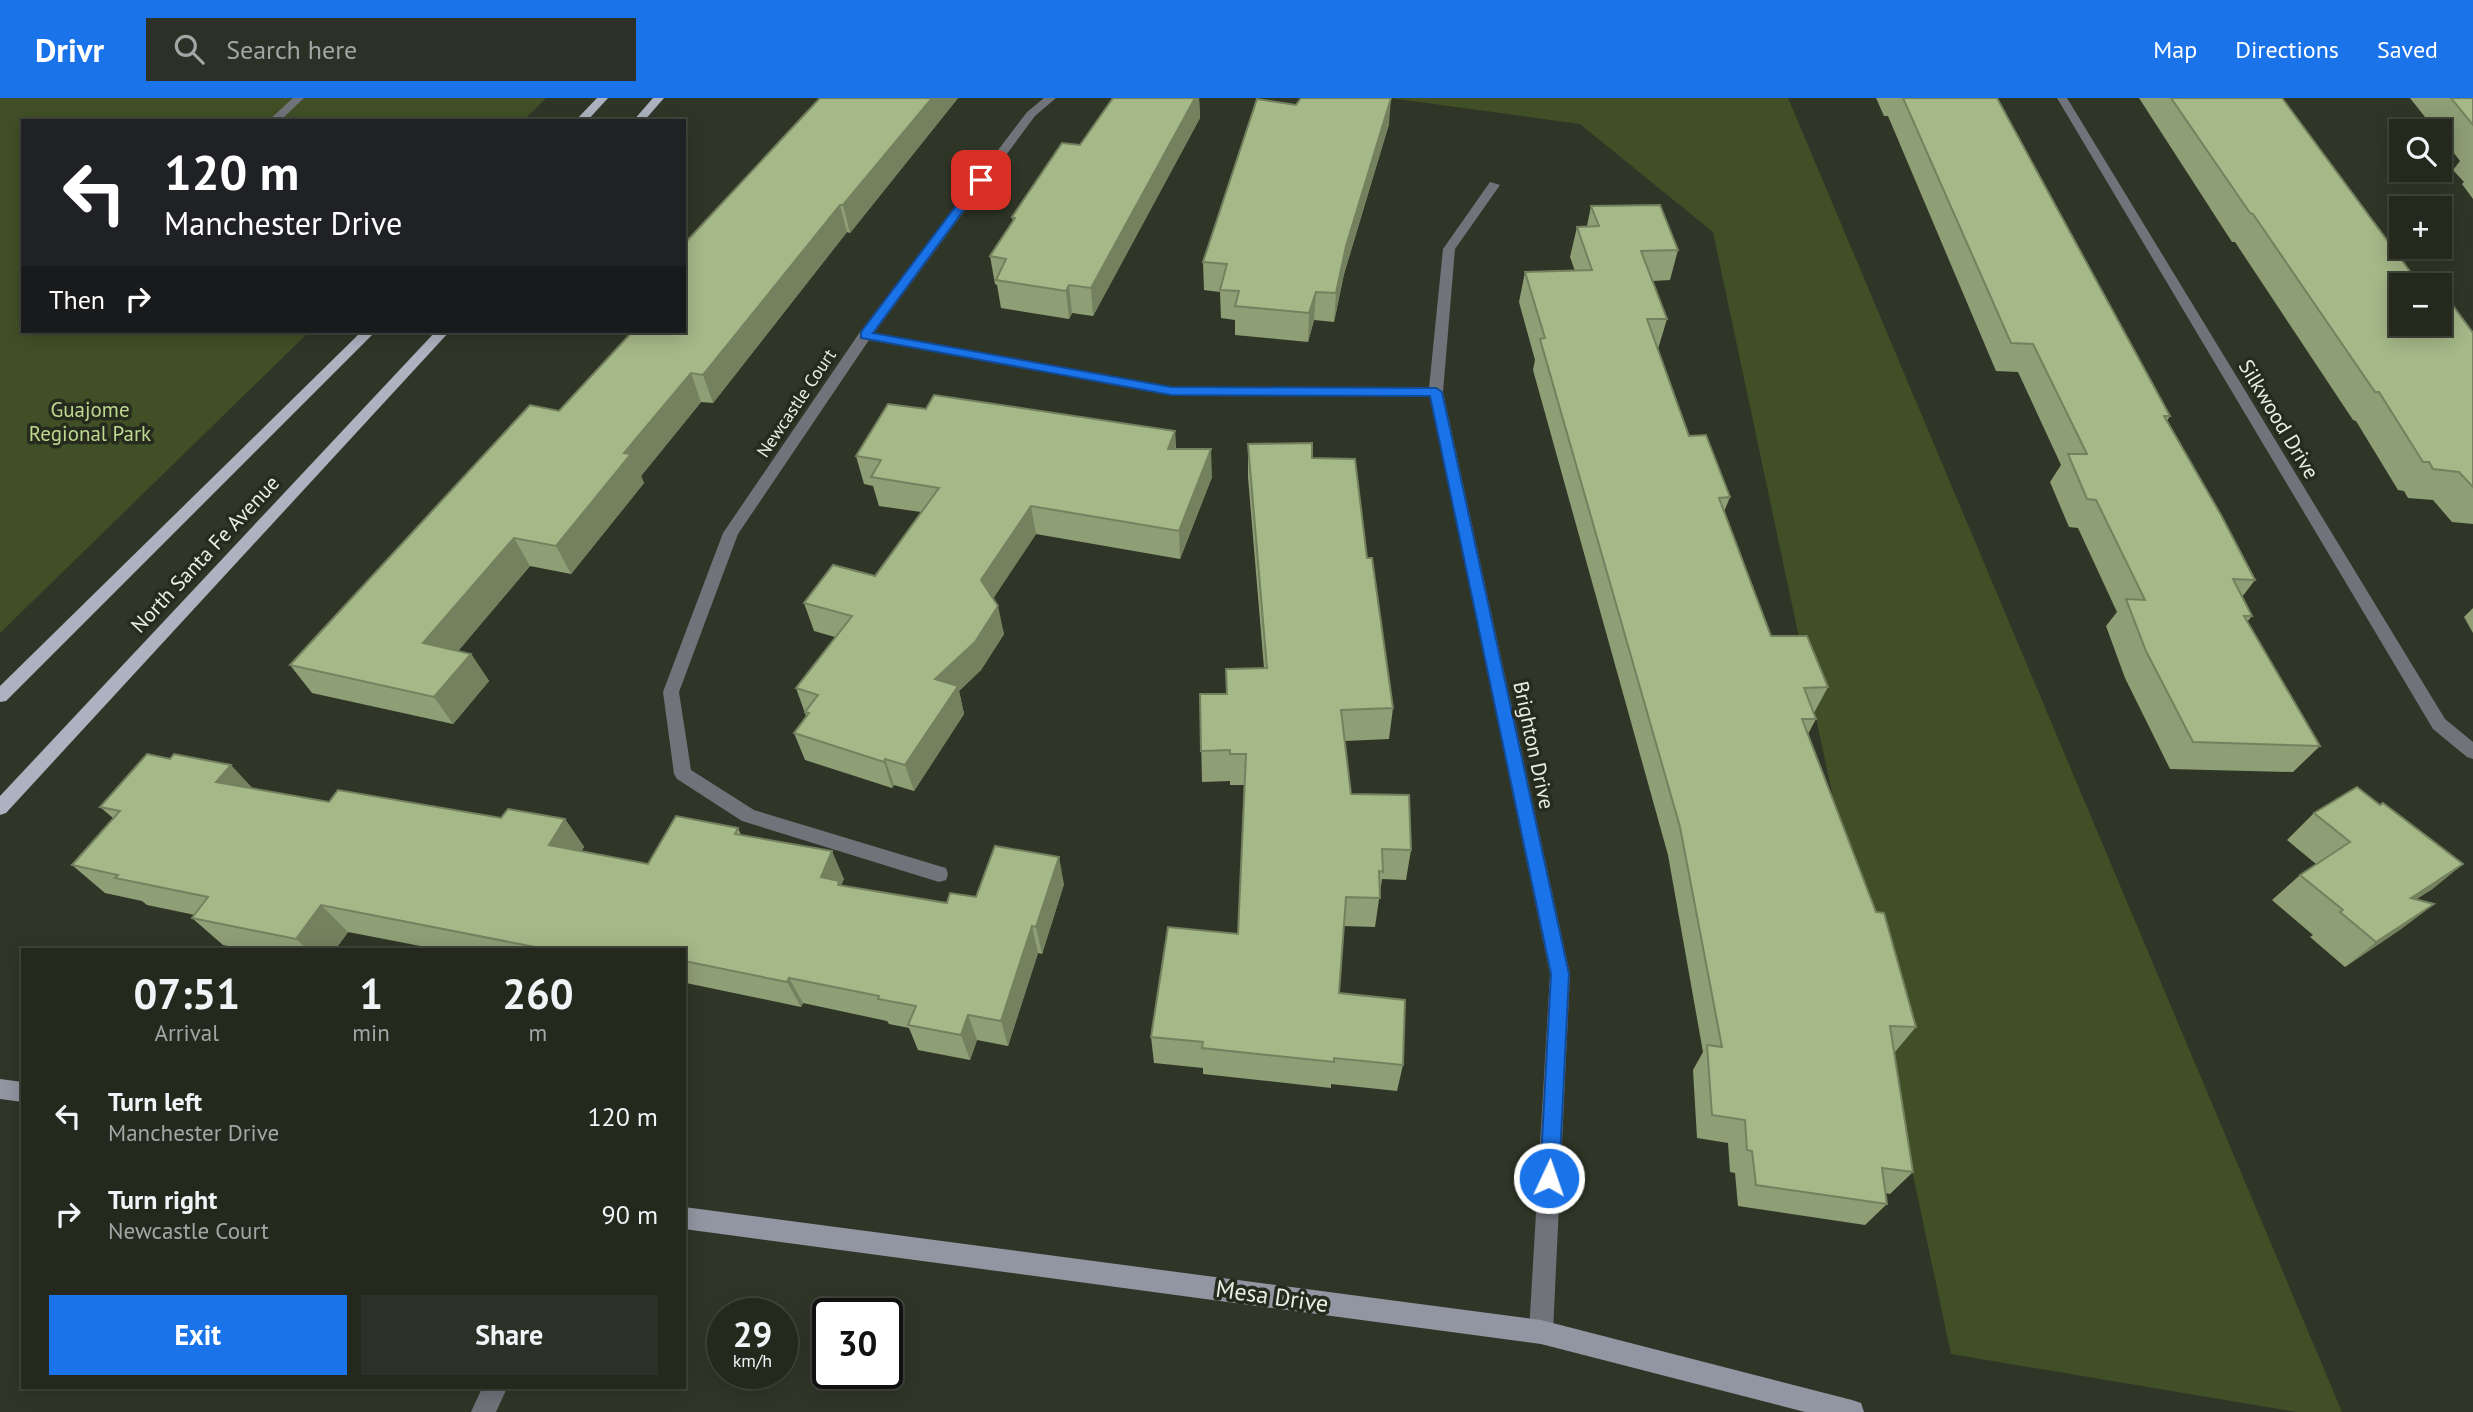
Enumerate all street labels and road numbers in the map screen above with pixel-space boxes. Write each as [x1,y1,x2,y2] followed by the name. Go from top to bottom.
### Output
[751,344,841,462] street label: Newcastle Court
[2233,354,2325,484] street label: Silkwood Drive
[125,470,285,638] street label: North Santa Fe Avenue
[1507,679,1561,811] street label: Brighton Drive
[1214,1273,1330,1319] street label: Mesa Drive

